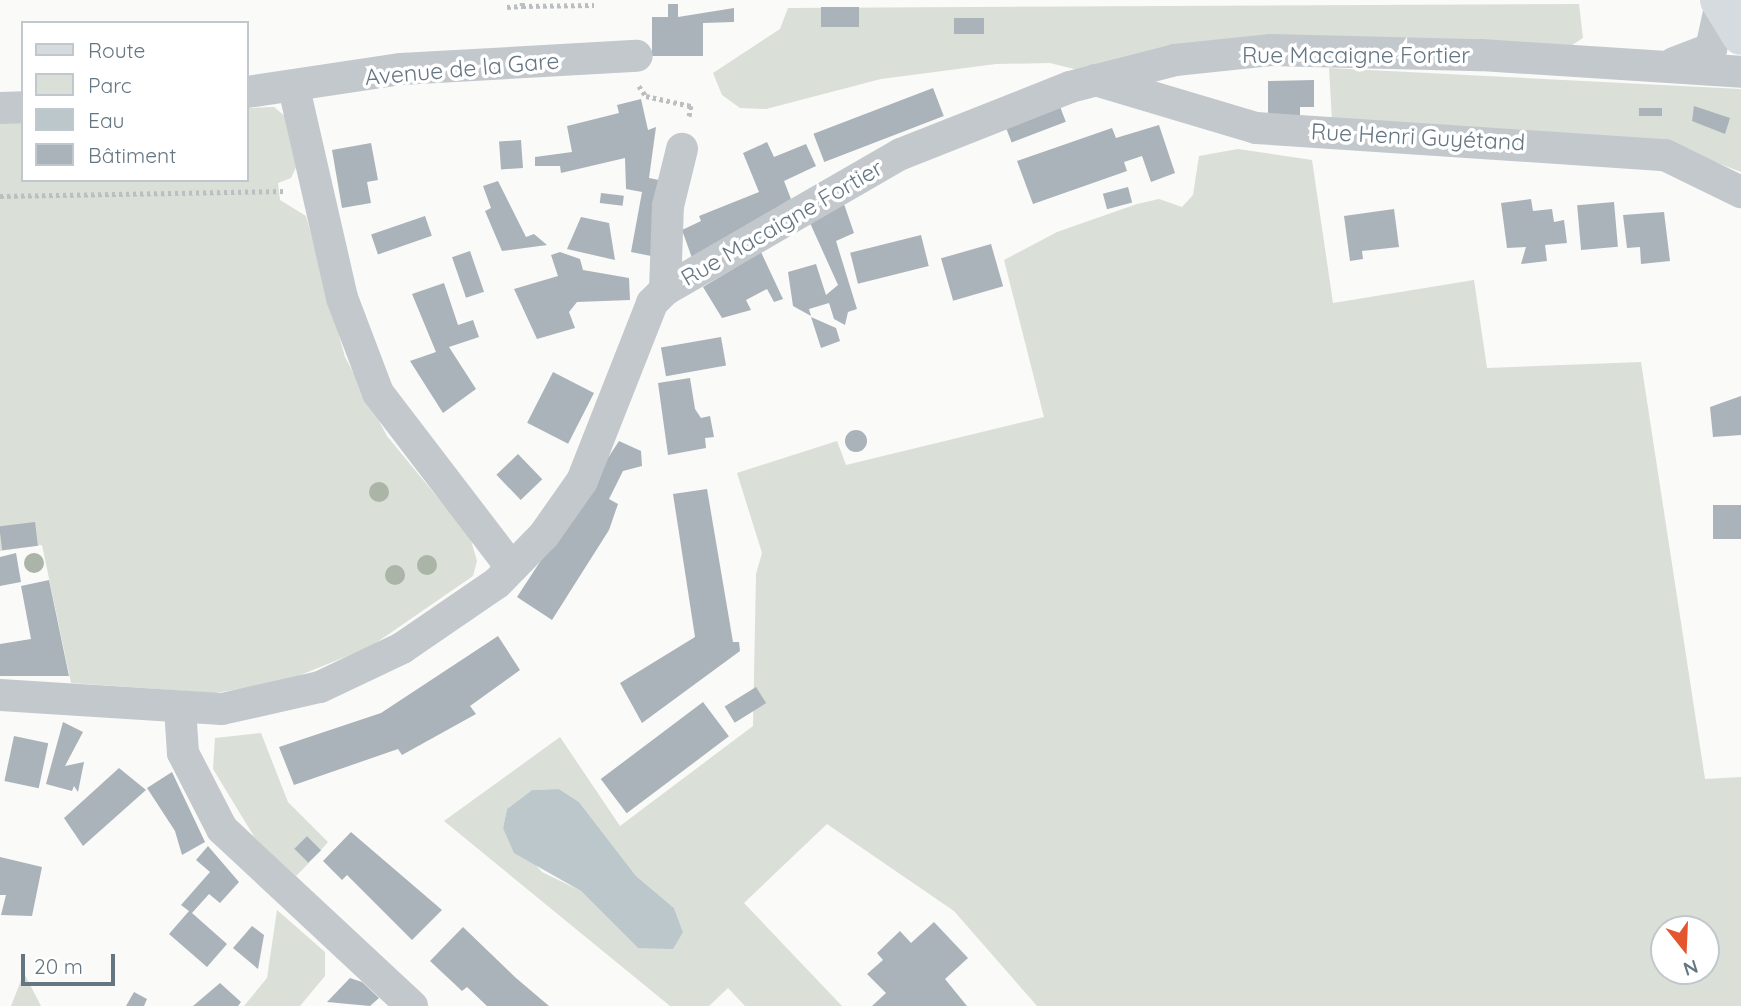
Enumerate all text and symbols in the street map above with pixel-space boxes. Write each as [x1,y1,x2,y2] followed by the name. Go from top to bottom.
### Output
[21,21,248,182] legend
[88,37,145,63] text: Route
[1242,41,1470,69] street label: Rue Macaigne Fortier
[364,47,560,91] street label: Avenue de la Gare
[88,72,132,98] text: Parc
[88,107,124,133] text: Eau
[1310,118,1526,156] street label: Rue Henri Guyétand
[88,142,176,168] text: Bâtiment
[676,154,888,292] street label: Rue Macaigne Fortier
[1650,915,1720,985] north arrow
[24,940,119,984] scale bar
[34,953,83,979] text: 20 m
[1681,954,1701,982] text: N

